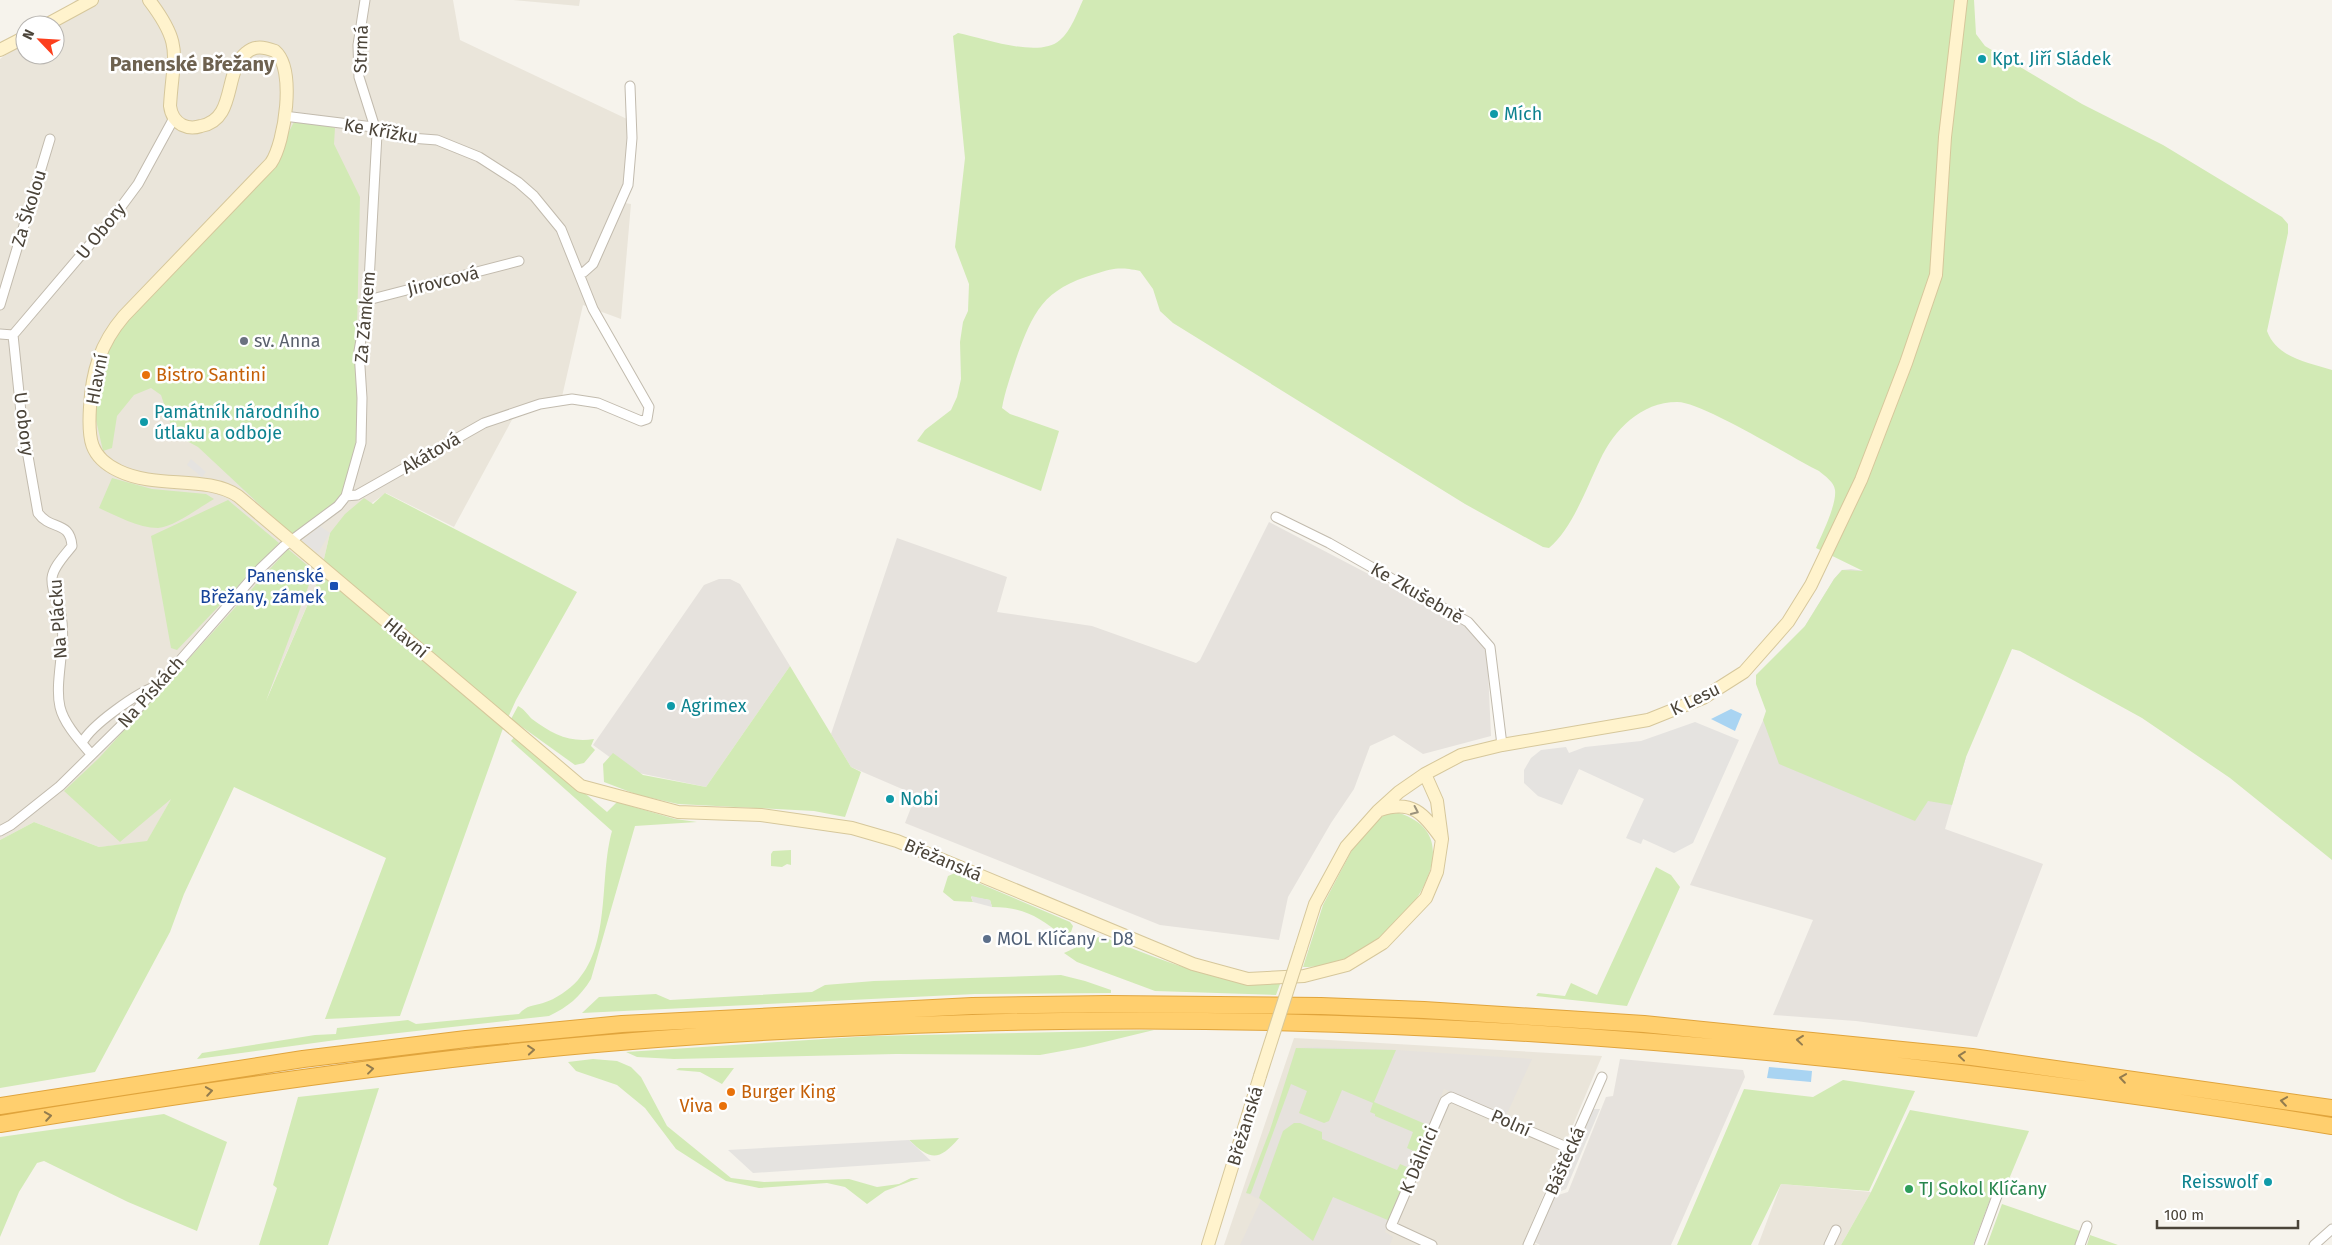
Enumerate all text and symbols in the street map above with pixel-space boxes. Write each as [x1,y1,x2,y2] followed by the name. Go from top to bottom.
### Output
[15,15,65,65] north arrow
[349,24,373,74] street label: Strmá
[19,27,38,43] text: N
[1992,48,2112,70] place label: Kpt. Jiří Sládek
[110,52,275,76] district label: Panenské Břežany
[1976,53,1988,65] marker: Kpt. Jiří Sládek
[1504,103,1542,125] place label: Mích
[1488,108,1500,120] marker: Mích
[342,114,420,148] street label: Ke Křížku
[7,167,51,249] street label: Za Školou
[72,198,130,264] street label: U Obory
[405,261,481,301] street label: Jirovcová
[350,270,380,364] street label: Za Zámkem
[254,330,321,352] place label: sv. Anna
[238,335,250,347] marker: sv. Anna
[81,352,113,406] street label: Hlavní
[156,364,266,386] place label: Bistro Santini
[140,369,152,381] marker: Bistro Santini
[9,391,39,457] street label: U obory
[154,401,320,444] place label: Památník národního útlaku a odboje
[138,416,150,428] marker: Památník národního útlaku a odboje
[398,427,464,479] street label: Akátová
[1367,558,1467,628] street label: Ke Zkušebně
[200,565,325,608] place label: Panenské Břežany, zámek
[44,578,72,660] street label: Na Plácku
[328,580,340,592] marker: Panenské Břežany, zámek
[379,613,433,663] street label: Hlavní
[113,652,189,732] street label: Na Pískách
[1667,678,1723,720] street label: K Lesu
[681,695,747,717] place label: Agrimex
[665,700,677,712] marker: Agrimex
[900,788,939,810] place label: Nobi
[884,793,896,805] marker: Nobi
[1410,805,1419,816] one-way arrow
[901,834,985,886] street label: Břežanská
[997,928,1134,950] place label: MOL Klíčany - D8
[981,933,993,945] marker: MOL Klíčany - D8
[1796,1035,1804,1046] one-way arrow
[527,1045,535,1056] one-way arrow
[1958,1051,1966,1062] one-way arrow
[366,1064,374,1075] one-way arrow
[2119,1073,2127,1084] one-way arrow
[741,1081,836,1103] place label: Burger King
[1222,1084,1268,1168] street label: Břežanská
[205,1086,213,1097] one-way arrow
[725,1086,737,1098] marker: Burger King
[680,1095,713,1117] place label: Viva
[2280,1096,2288,1107] one-way arrow
[717,1100,729,1112] marker: Viva
[1488,1105,1534,1141] street label: Polní
[44,1112,52,1122] one-way arrow
[1395,1123,1443,1197] street label: K Dálnici
[1540,1123,1590,1199] street label: Báštěcká
[2181,1171,2260,1193] place label: Reisswolf
[2262,1176,2274,1188] marker: Reisswolf
[1919,1178,2047,1200] place label: TJ Sokol Klíčany
[1903,1183,1915,1195] marker: TJ Sokol Klíčany
[2157,1198,2298,1230] scale bar
[2164,1206,2204,1224] text: 100 m

